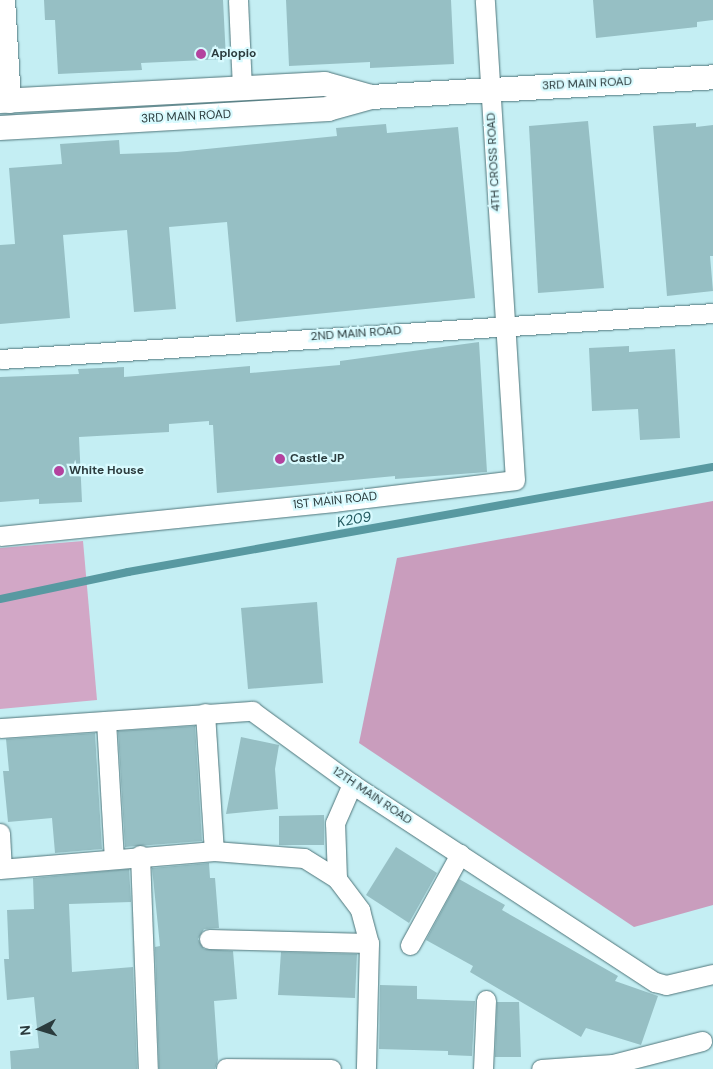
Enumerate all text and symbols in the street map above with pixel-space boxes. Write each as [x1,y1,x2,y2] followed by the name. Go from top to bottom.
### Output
[211,47,256,61] place label: Aplopio
[195,48,207,60] marker: Aplopio
[542,74,632,94] street label: 3RD MAIN ROAD
[141,107,231,127] street label: 3RD MAIN ROAD
[484,112,504,212] street label: 4TH CROSS ROAD
[310,324,402,344] street label: 2ND MAIN ROAD
[290,452,344,466] place label: Castle JP
[274,453,286,465] marker: Castle JP
[69,464,144,478] place label: White House
[53,465,65,477] marker: White House
[292,489,378,513] street label: 1ST MAIN ROAD
[336,508,372,530] water label: K209
[329,764,415,828] street label: 12TH MAIN ROAD
[15,1004,65,1054] north arrow
[16,1024,34,1036] text: N

